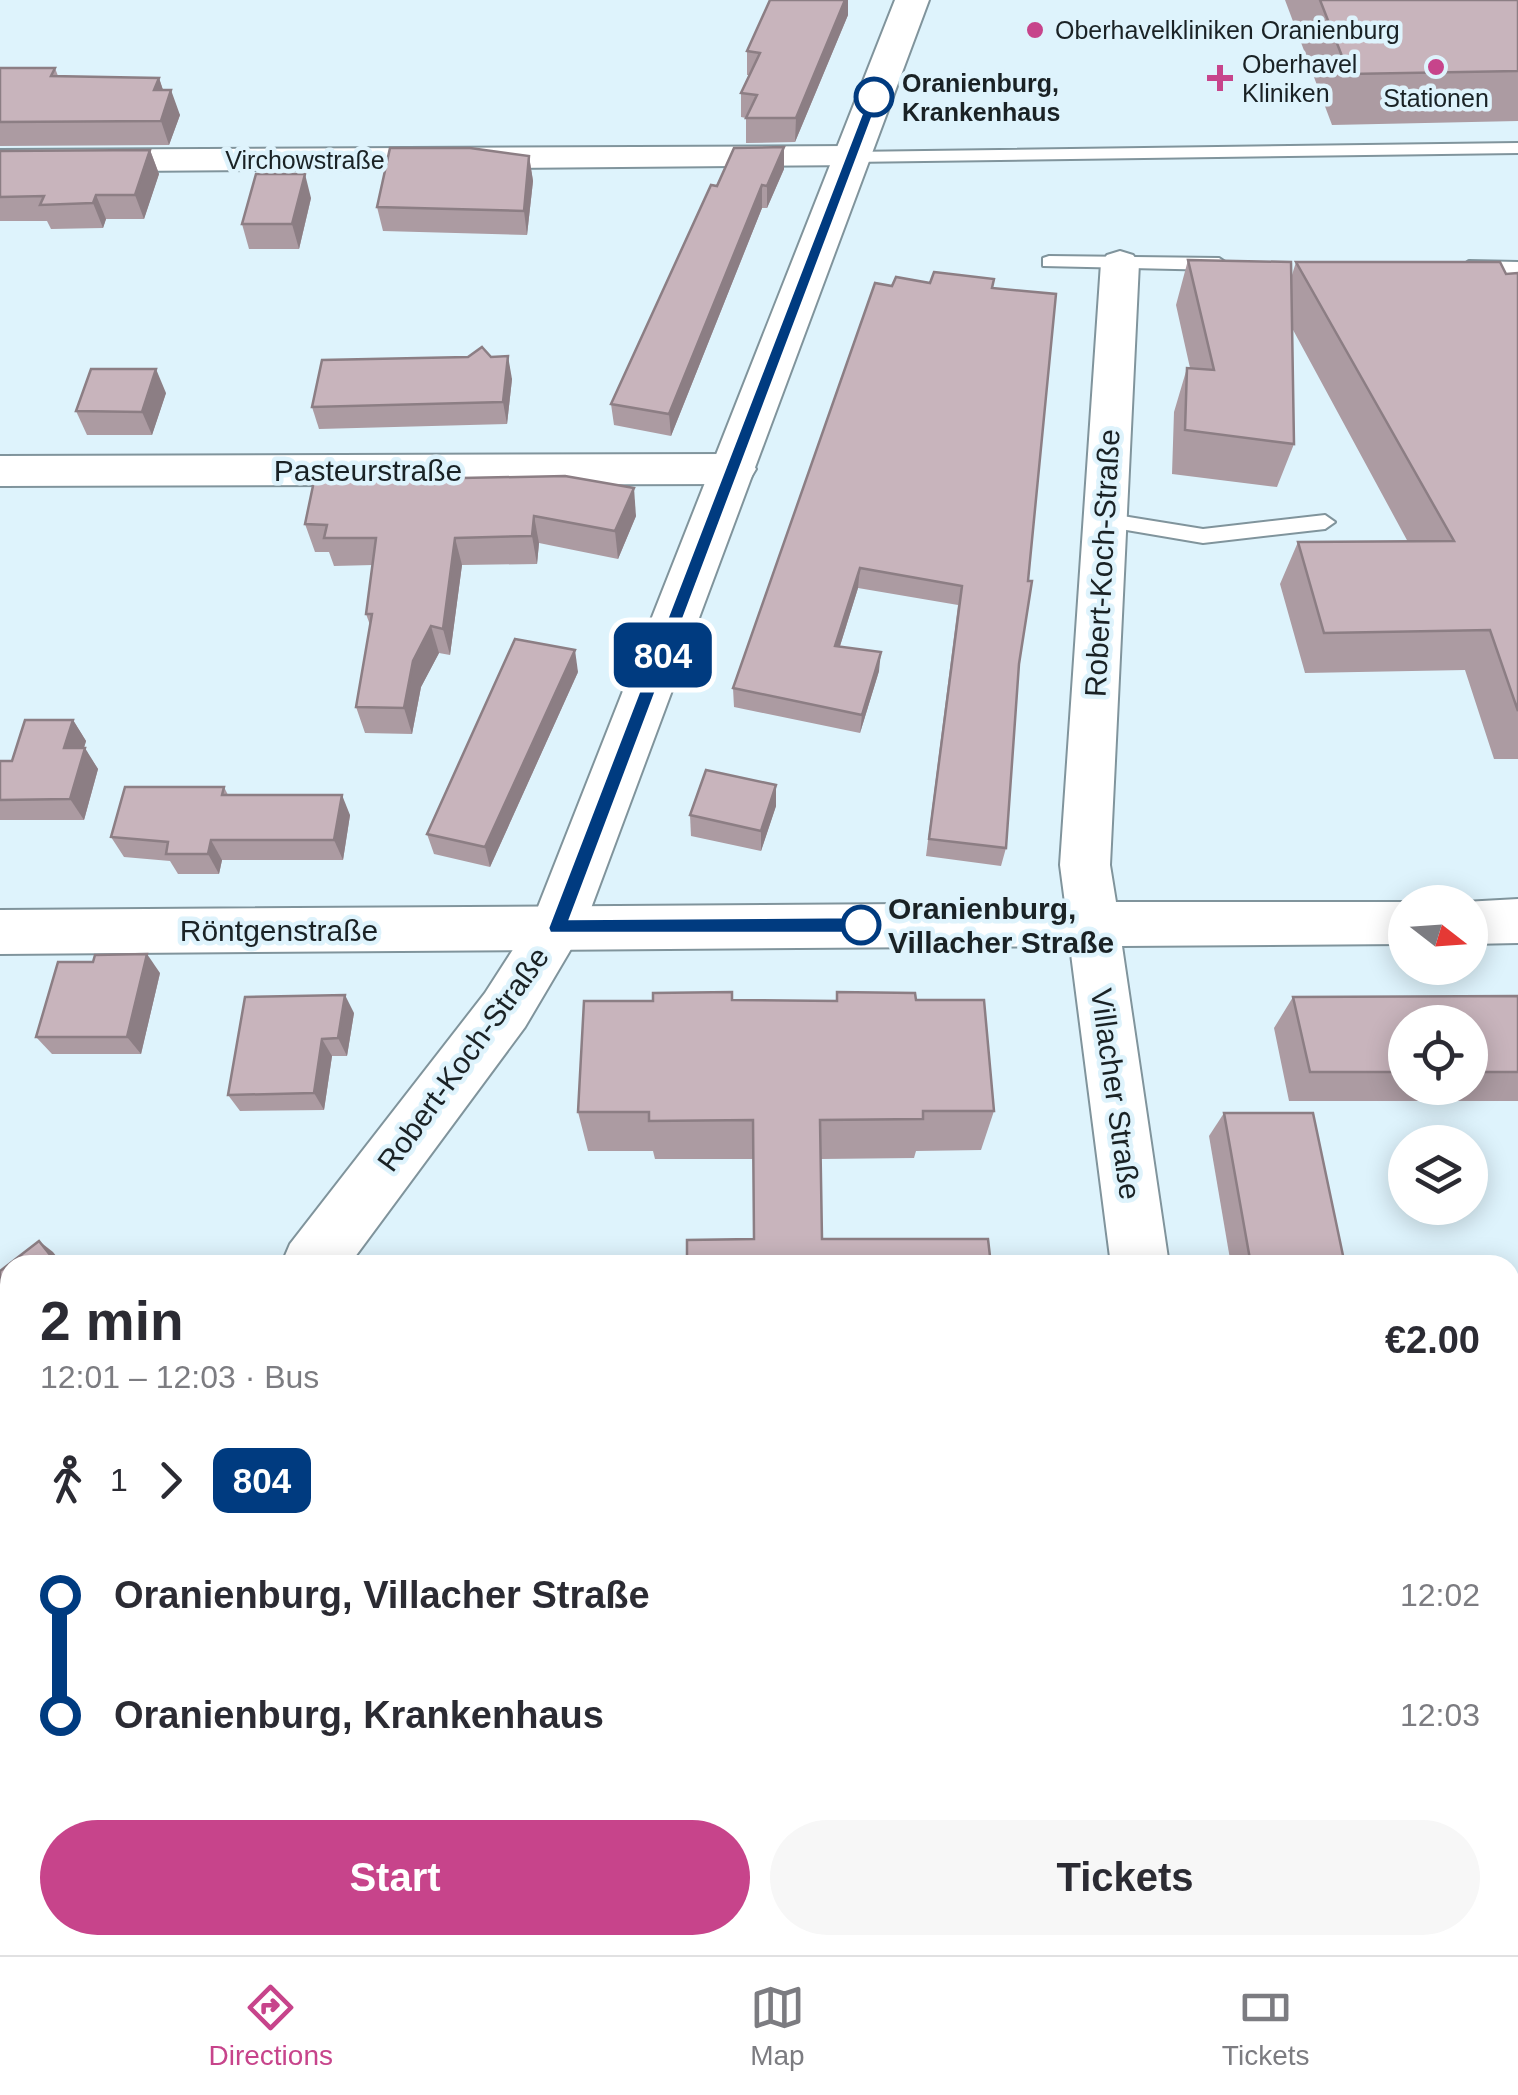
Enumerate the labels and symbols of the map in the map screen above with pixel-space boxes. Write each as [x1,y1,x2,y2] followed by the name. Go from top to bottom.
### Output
[1055,16,1400,44] place label: Oberhavelkliniken Oranienburg
[1024,19,1046,41] marker: Oberhavelkliniken Oranienburg
[1242,50,1357,107] place label: Oberhavel Kliniken
[1425,56,1447,78] marker: Stationen
[1207,65,1233,91] marker: Oberhavel Kliniken
[902,69,1060,126] place label: Oranienburg, Krankenhaus
[855,78,893,116] marker: Oranienburg, Krankenhaus
[1383,84,1489,112] place label: Stationen
[225,146,385,174] street label: Virchowstraße
[1078,428,1126,698] street label: Robert-Koch-Straße
[274,454,462,487] street label: Pasteurstraße
[606,622,720,688] line badge: 804
[1388,885,1488,985] north arrow
[888,892,1114,959] place label: Oranienburg, Villacher Straße
[842,906,880,944] marker: Oranienburg, Villacher Straße
[180,914,378,947] street label: Röntgenstraße
[371,941,555,1177] street label: Robert-Koch-Straße
[1085,986,1147,1202] street label: Villacher Straße

